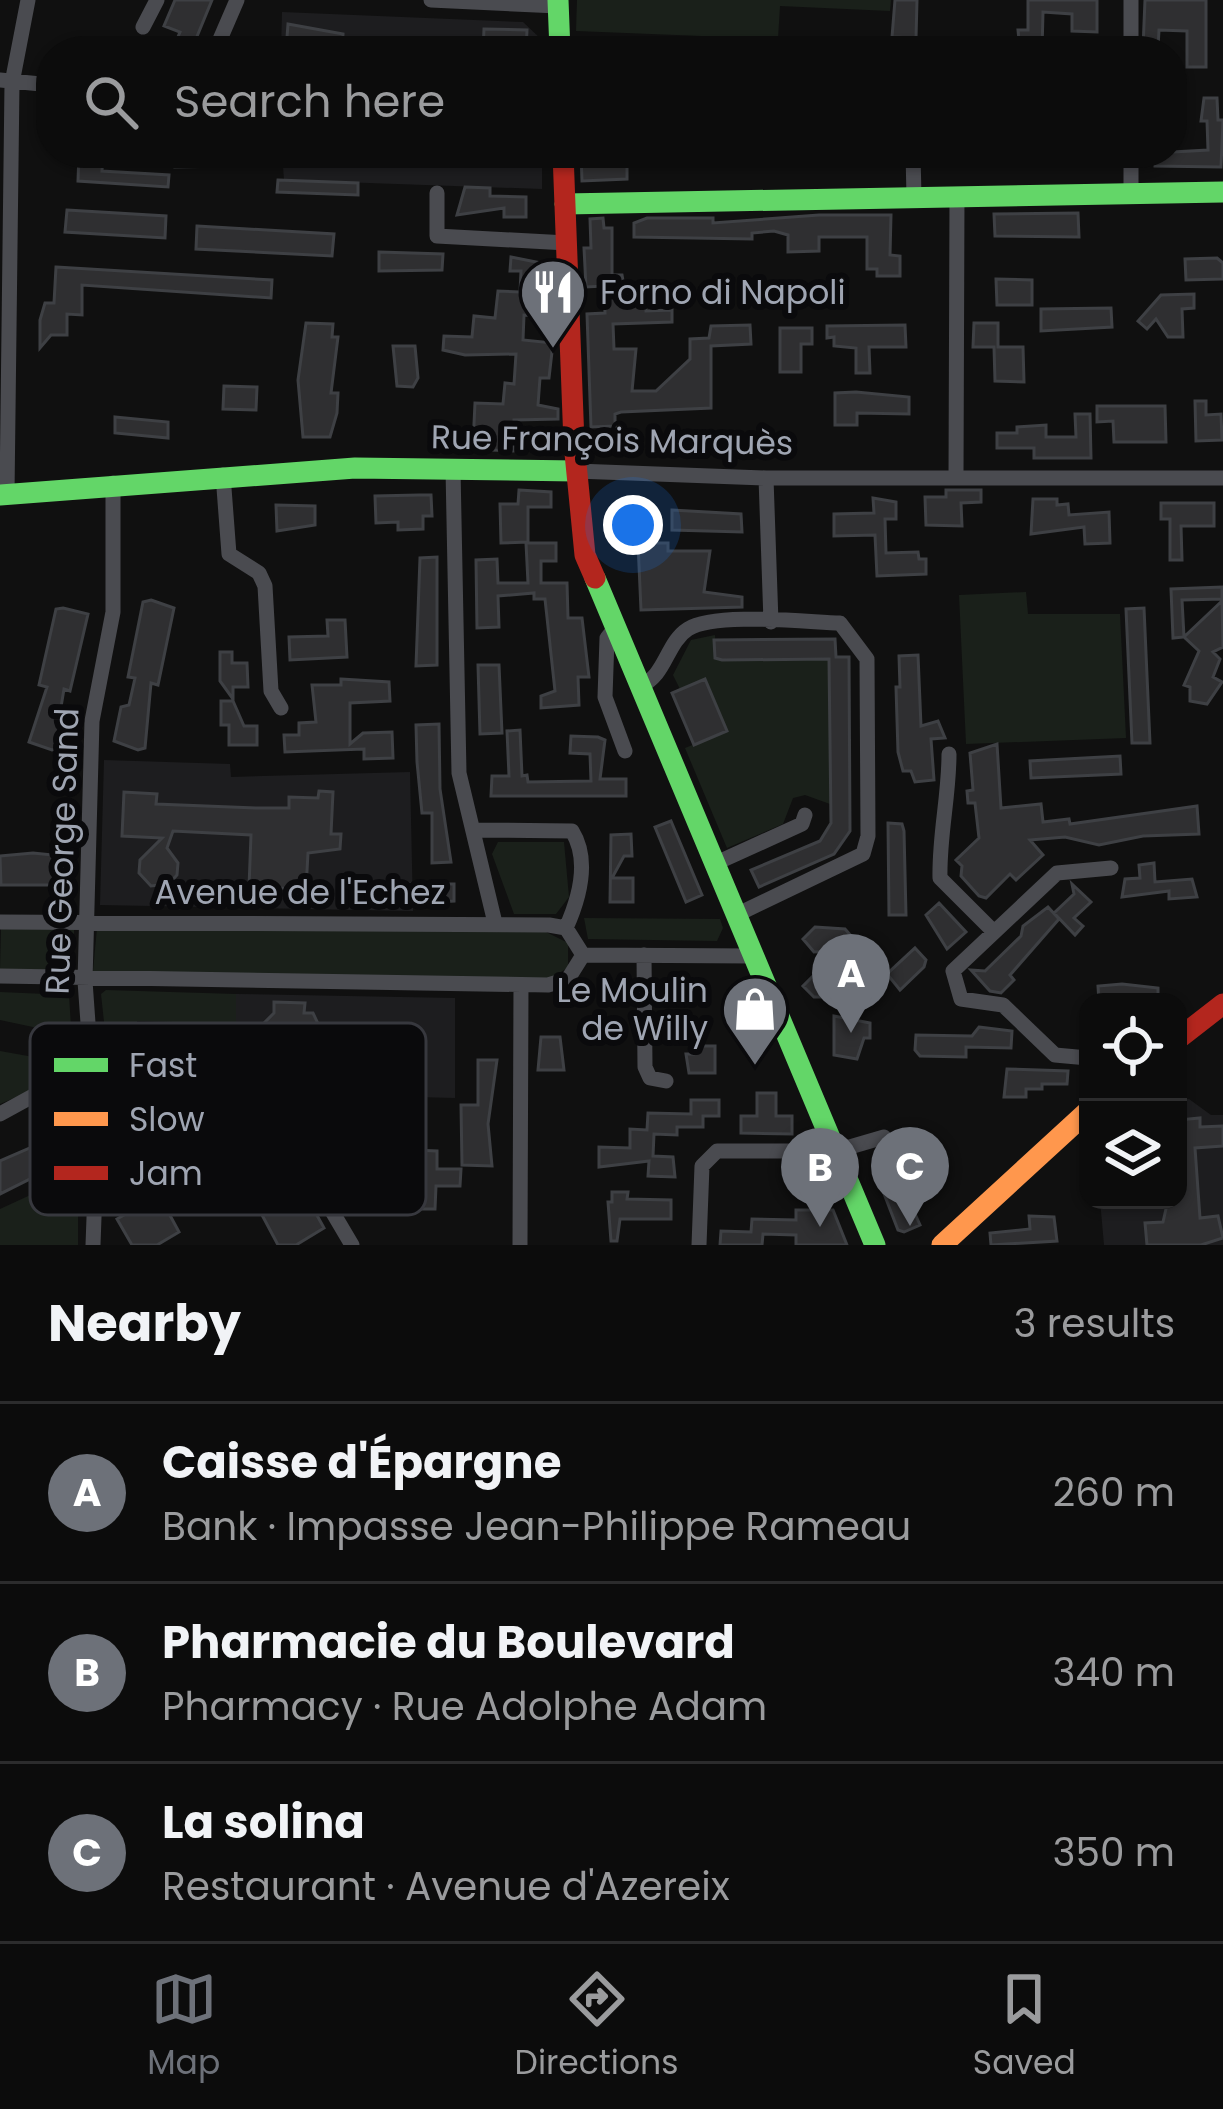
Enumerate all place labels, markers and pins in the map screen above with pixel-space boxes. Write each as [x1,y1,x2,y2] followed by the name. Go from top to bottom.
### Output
[518,257,588,351] restaurant icon: Forno di Napoli
[600,269,846,316] place label: Forno di Napoli
[812,934,890,1033] pin: A
[556,967,708,1052] place label: Le Moulin de Willy
[720,974,790,1068] shop icon: Le Moulin de Willy
[871,1127,949,1226] pin: C
[781,1128,859,1227] pin: B

